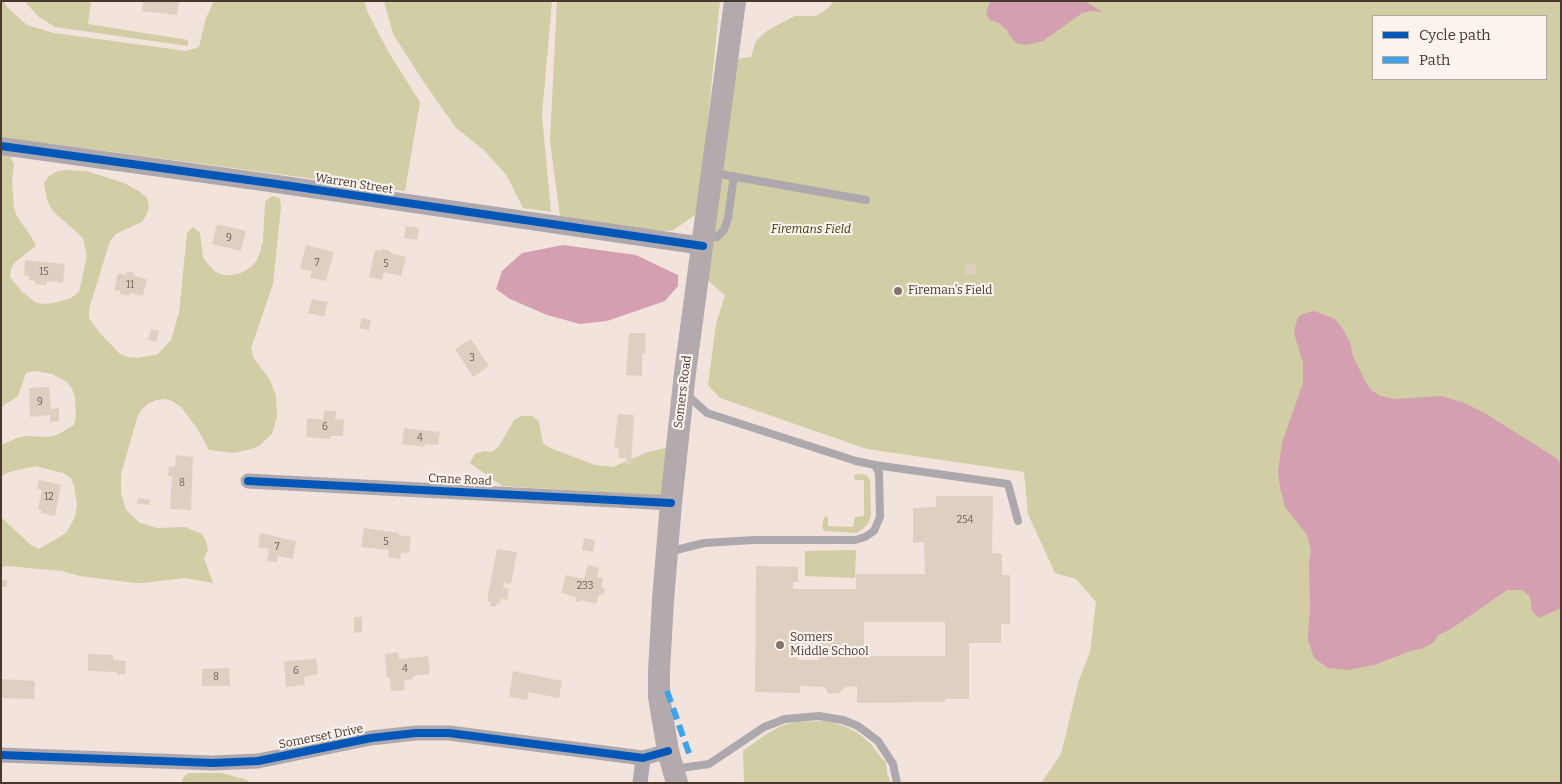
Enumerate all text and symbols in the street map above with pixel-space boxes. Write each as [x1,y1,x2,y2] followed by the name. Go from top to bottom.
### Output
[1372,15,1547,80] legend
[1419,26,1491,44] text: Cycle path
[1419,51,1450,69] text: Path
[314,171,394,197] street label: Warren Street
[771,223,851,237] park label: Firemans Field
[226,232,232,244] house number: 9
[314,257,320,269] house number: 7
[383,258,389,270] house number: 5
[39,266,49,278] house number: 15
[126,279,134,291] house number: 11
[908,284,992,298] place label: Fireman's Field
[892,285,904,297] marker: Fireman's Field
[469,352,475,364] house number: 3
[671,355,695,429] street label: Somers Road
[37,396,43,408] house number: 9
[322,421,328,433] house number: 6
[417,432,423,444] house number: 4
[428,471,492,489] street label: Crane Road
[179,477,185,489] house number: 8
[44,491,54,503] house number: 12
[957,514,973,526] house number: 254
[383,536,389,548] house number: 5
[274,541,280,553] house number: 7
[577,580,593,592] house number: 233
[790,631,869,659] place label: Somers Middle School
[774,639,786,651] marker: Somers Middle School
[402,663,408,675] house number: 4
[293,665,299,677] house number: 6
[213,671,219,683] house number: 8
[278,722,364,752] street label: Somerset Drive

